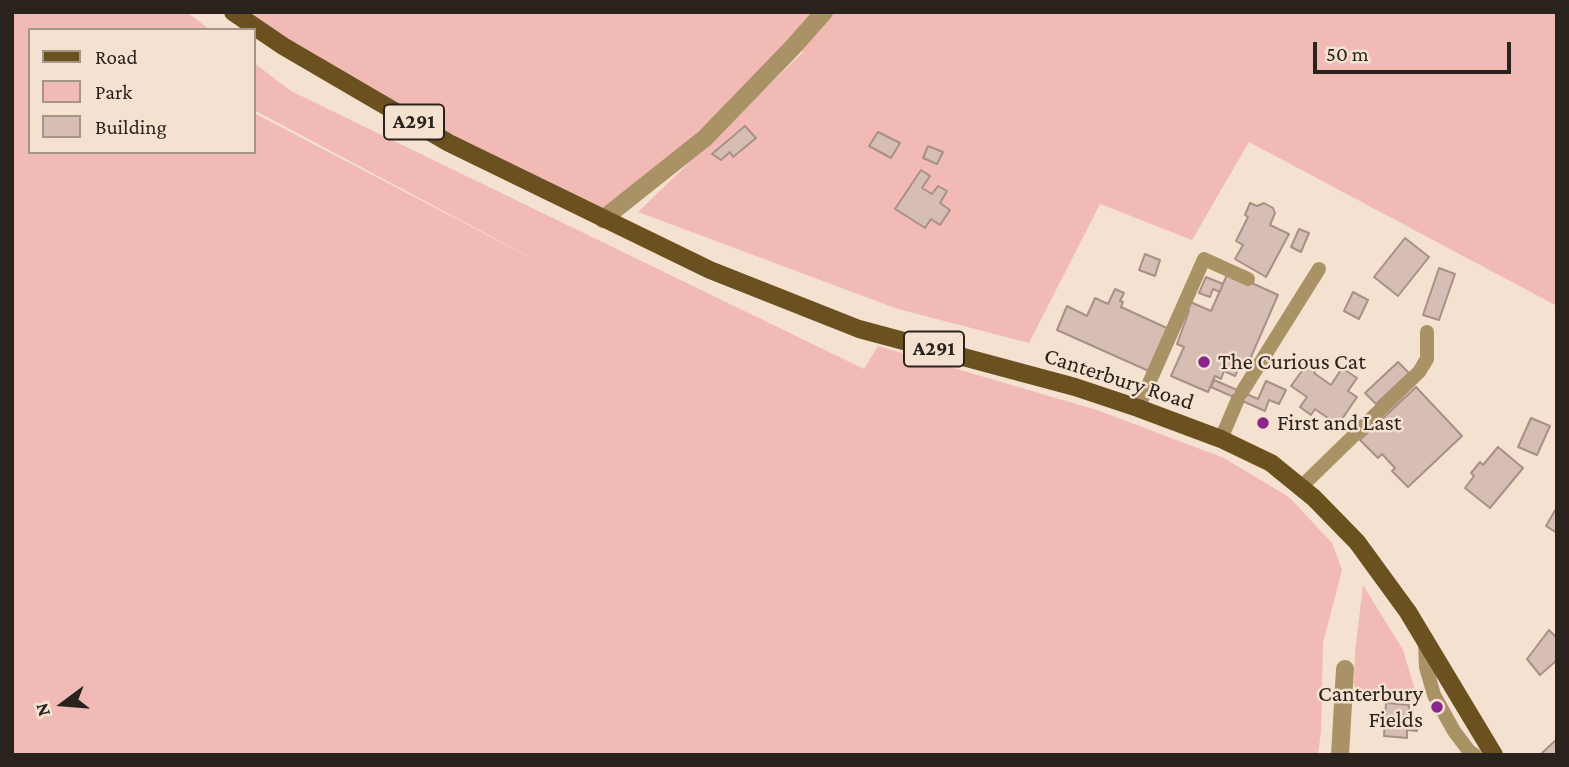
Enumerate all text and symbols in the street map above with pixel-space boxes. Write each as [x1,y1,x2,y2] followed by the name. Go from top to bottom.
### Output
[28,28,256,154] legend
[1317,28,1515,72] scale bar
[1326,42,1369,66] text: 50 m
[95,45,138,69] text: Road
[95,80,132,104] text: Park
[384,104,444,140] road number: A291
[95,115,167,139] text: Building
[904,332,964,366] road number: A291
[1041,342,1197,416] street label: Canterbury Road
[1218,348,1366,376] place label: The Curious Cat
[1196,354,1212,370] marker: The Curious Cat
[1277,409,1401,437] place label: First and Last
[1255,415,1271,431] marker: First and Last
[28,669,98,739] north arrow
[1318,680,1423,734] place label: Canterbury Fields
[1429,699,1445,715] marker: Canterbury Fields
[30,701,54,719] text: N

